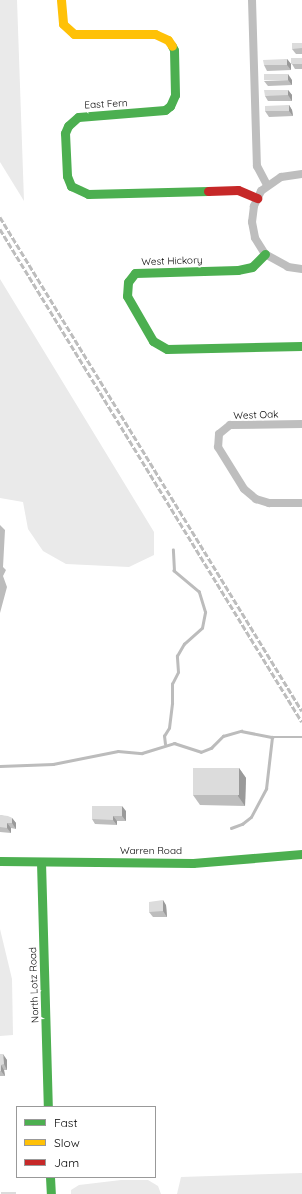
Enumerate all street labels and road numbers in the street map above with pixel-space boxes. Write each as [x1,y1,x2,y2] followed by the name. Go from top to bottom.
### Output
[84,97,128,111] street label: East Fern
[141,254,203,268] street label: West Hickory
[233,408,279,422] street label: West Oak
[120,845,182,857] street label: Warren Road
[27,947,41,1023] street label: North Lotz Road

